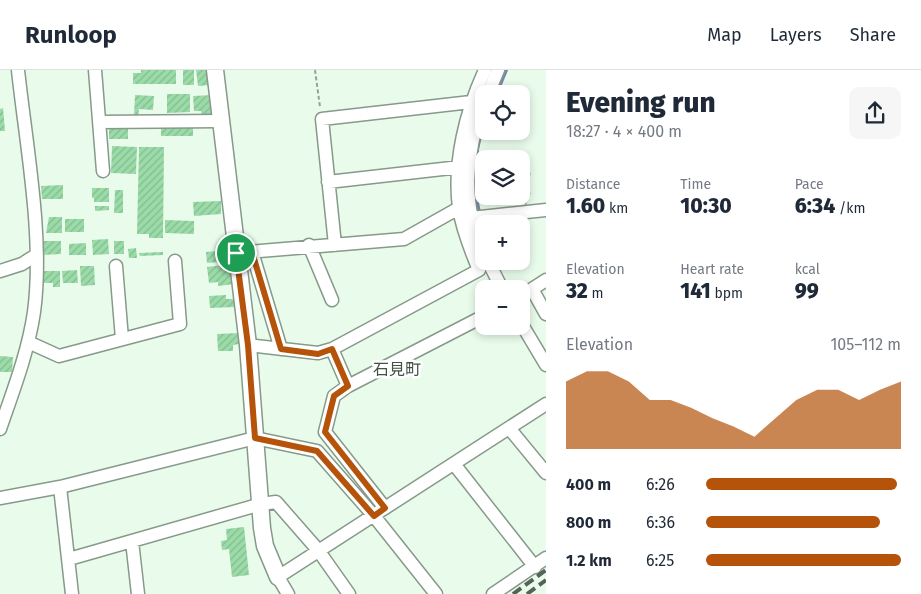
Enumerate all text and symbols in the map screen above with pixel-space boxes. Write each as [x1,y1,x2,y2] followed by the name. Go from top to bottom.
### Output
[25,21,117,49] text: Runloop
[707,24,742,46] text: Map
[770,24,822,46] text: Layers
[850,24,896,46] text: Share
[475,85,530,335] map controls
[475,85,530,140] button: locate
[566,86,716,119] text: Evening run
[849,87,901,139] button: share
[566,122,682,141] text: 18:27 · 4 × 400 m
[475,150,530,205] button: layers
[566,176,620,193] text: Distance
[680,176,711,193] text: Time
[795,176,824,193] text: Pace
[566,193,605,219] text: 1.60
[680,193,732,219] text: 10:30
[795,193,835,219] text: 6:34
[605,200,628,217] text: km
[835,200,865,217] text: /km
[475,215,530,270] button: +
[215,232,257,274] pin
[222,239,250,267] icon: arrive
[566,261,625,278] text: Elevation
[680,261,744,278] text: Heart rate
[795,261,820,278] text: kcal
[566,278,588,304] text: 32
[680,278,711,304] text: 141
[795,278,819,304] text: 99
[475,280,530,335] button: −
[588,285,604,302] text: m
[711,285,743,302] text: bpm
[566,335,633,354] text: Elevation
[830,335,901,354] text: 105–112 m
[373,360,421,379] district label: 石見町
[566,475,611,494] text: 400 m
[646,475,675,494] text: 6:26
[566,513,611,532] text: 800 m
[646,513,675,532] text: 6:36
[566,551,612,570] text: 1.2 km
[646,551,674,570] text: 6:25

